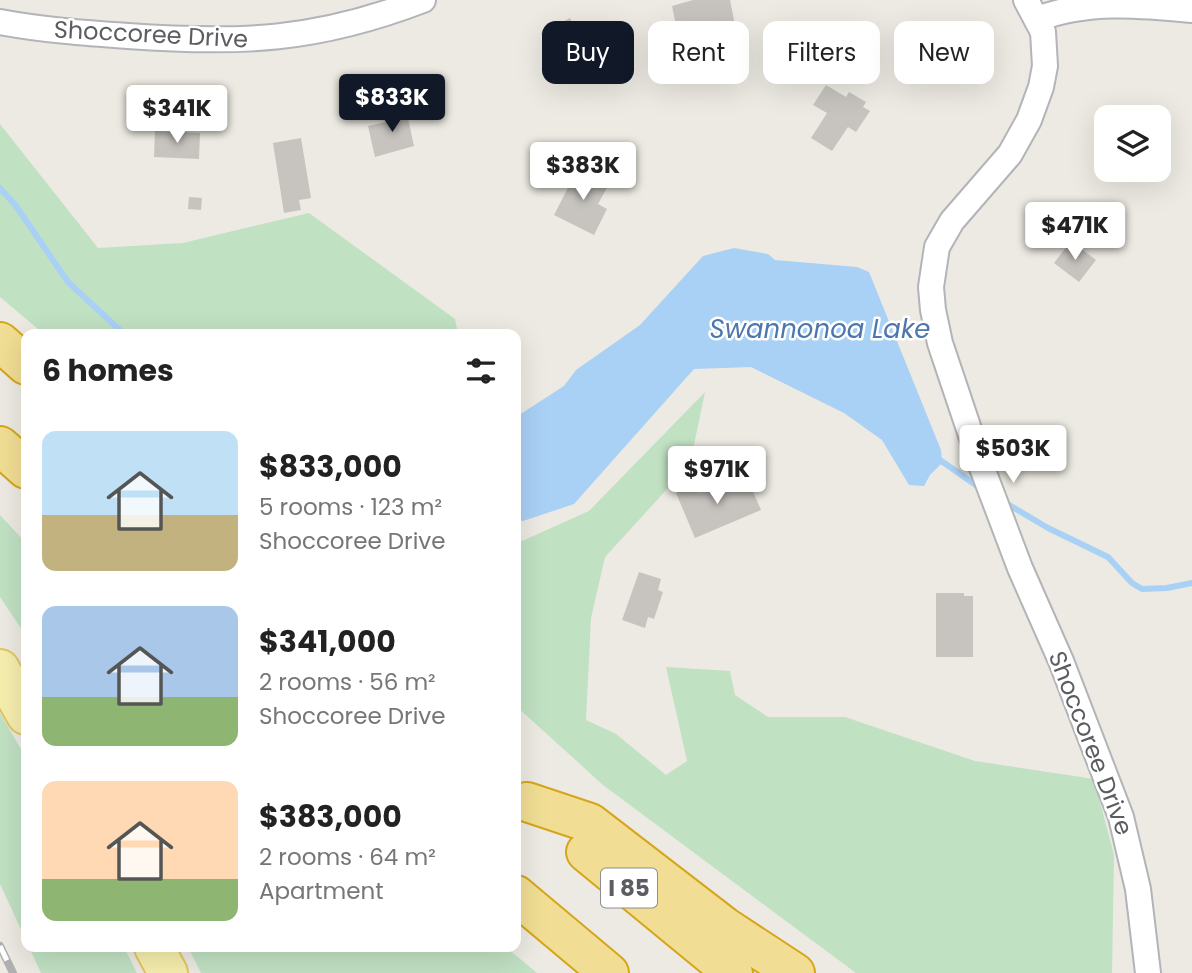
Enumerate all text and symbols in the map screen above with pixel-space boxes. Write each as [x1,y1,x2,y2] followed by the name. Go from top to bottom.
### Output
[53,12,249,56] street label: Shoccoree Drive
[542,21,634,84] chip: Buy
[648,21,749,84] chip: Rent
[763,21,880,84] chip: Filters
[894,21,994,84] chip: New
[343,74,441,134] pin: $833K
[355,81,429,113] text: $833K
[128,86,226,145] pin: $341K
[142,92,212,124] text: $341K
[1094,105,1171,182] map controls
[1094,105,1171,182] button: layers
[534,142,632,202] pin: $383K
[546,149,620,181] text: $383K
[1026,202,1124,262] pin: $471K
[1041,209,1109,241] text: $471K
[710,311,930,347] water label: Swannonoa Lake
[42,349,174,392] text: 6 homes
[462,352,500,390] icon: filters
[964,426,1062,485] pin: $503K
[975,432,1051,464] text: $503K
[259,445,402,488] text: $833,000
[668,447,766,506] pin: $971K
[684,453,750,485] text: $971K
[98,459,182,543] icon: home
[259,491,442,523] text: 5 rooms · 123 m²
[259,525,445,557] text: Shoccoree Drive
[259,620,396,663] text: $341,000
[98,634,182,718] icon: home
[1041,646,1141,840] street label: Shoccoree Drive
[259,666,436,698] text: 2 rooms · 56 m²
[259,700,445,732] text: Shoccoree Drive
[259,795,402,838] text: $383,000
[98,809,182,893] icon: home
[259,841,436,873] text: 2 rooms · 64 m²
[601,868,657,908] road number: I 85
[259,875,384,907] text: Apartment

